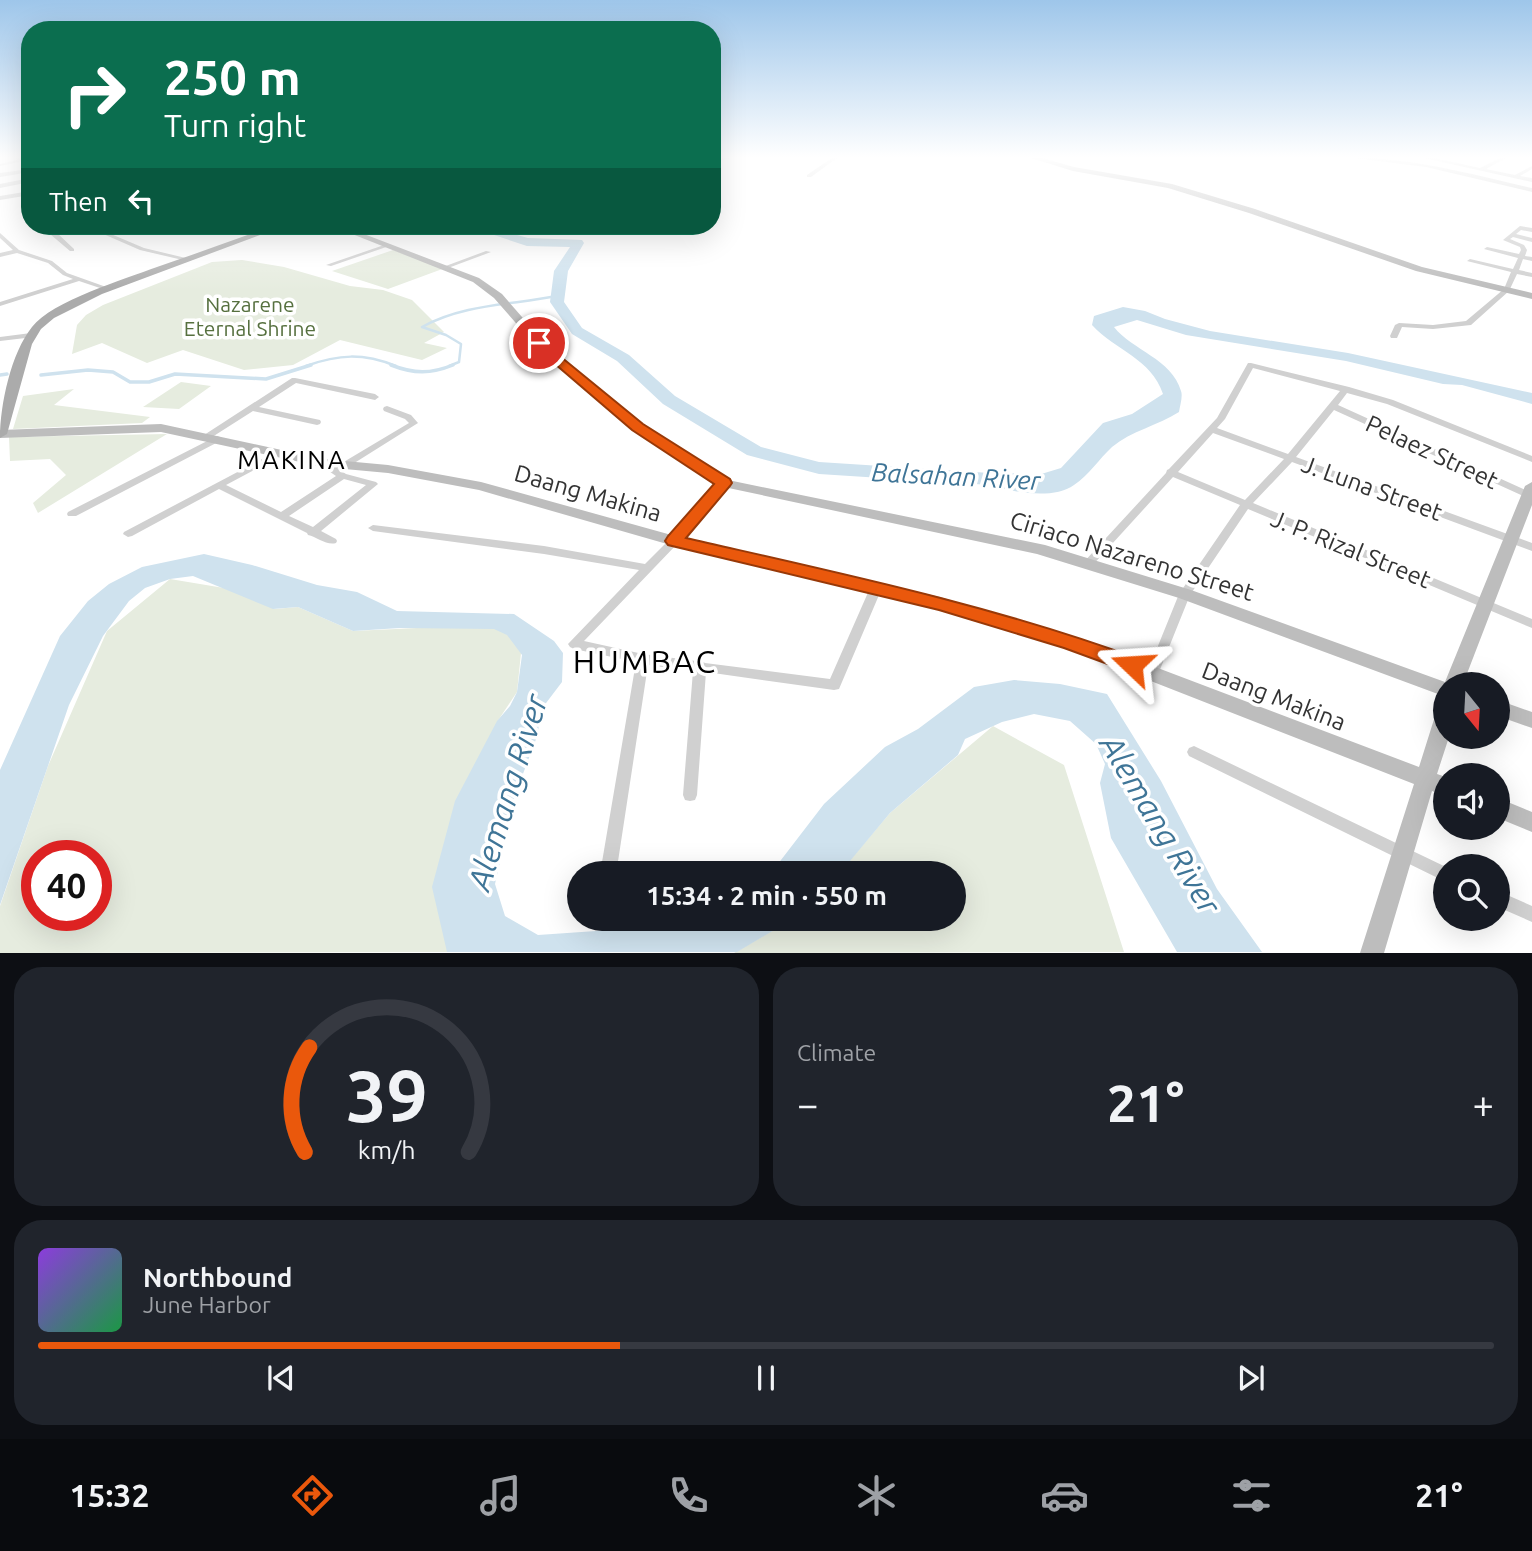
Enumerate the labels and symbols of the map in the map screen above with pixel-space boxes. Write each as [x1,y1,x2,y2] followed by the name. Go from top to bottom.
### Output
[184,292,316,340] park label: Nazarene Eternal Shrine
[509,313,569,373] pin
[1362,410,1503,495] street label: Pelaez Street
[237,445,347,474] district label: MAKINA
[1298,450,1447,526] street label: J. Luna Street
[871,457,1042,495] water label: Balsahan River
[511,459,665,527] street label: Daang Makina
[1267,505,1435,594] street label: J. P. Rizal Street
[1007,506,1258,606] street label: Ciriaco Nazareno Street
[1095,628,1169,702] position arrow
[573,643,717,679] district label: HUMBAC
[1198,656,1350,736] street label: Daang Makina
[1433,672,1510,749] north arrow
[460,689,554,896] water label: Alemang River
[1092,726,1229,921] water label: Alemang River
[21,840,112,931] speed limit sign: 40

